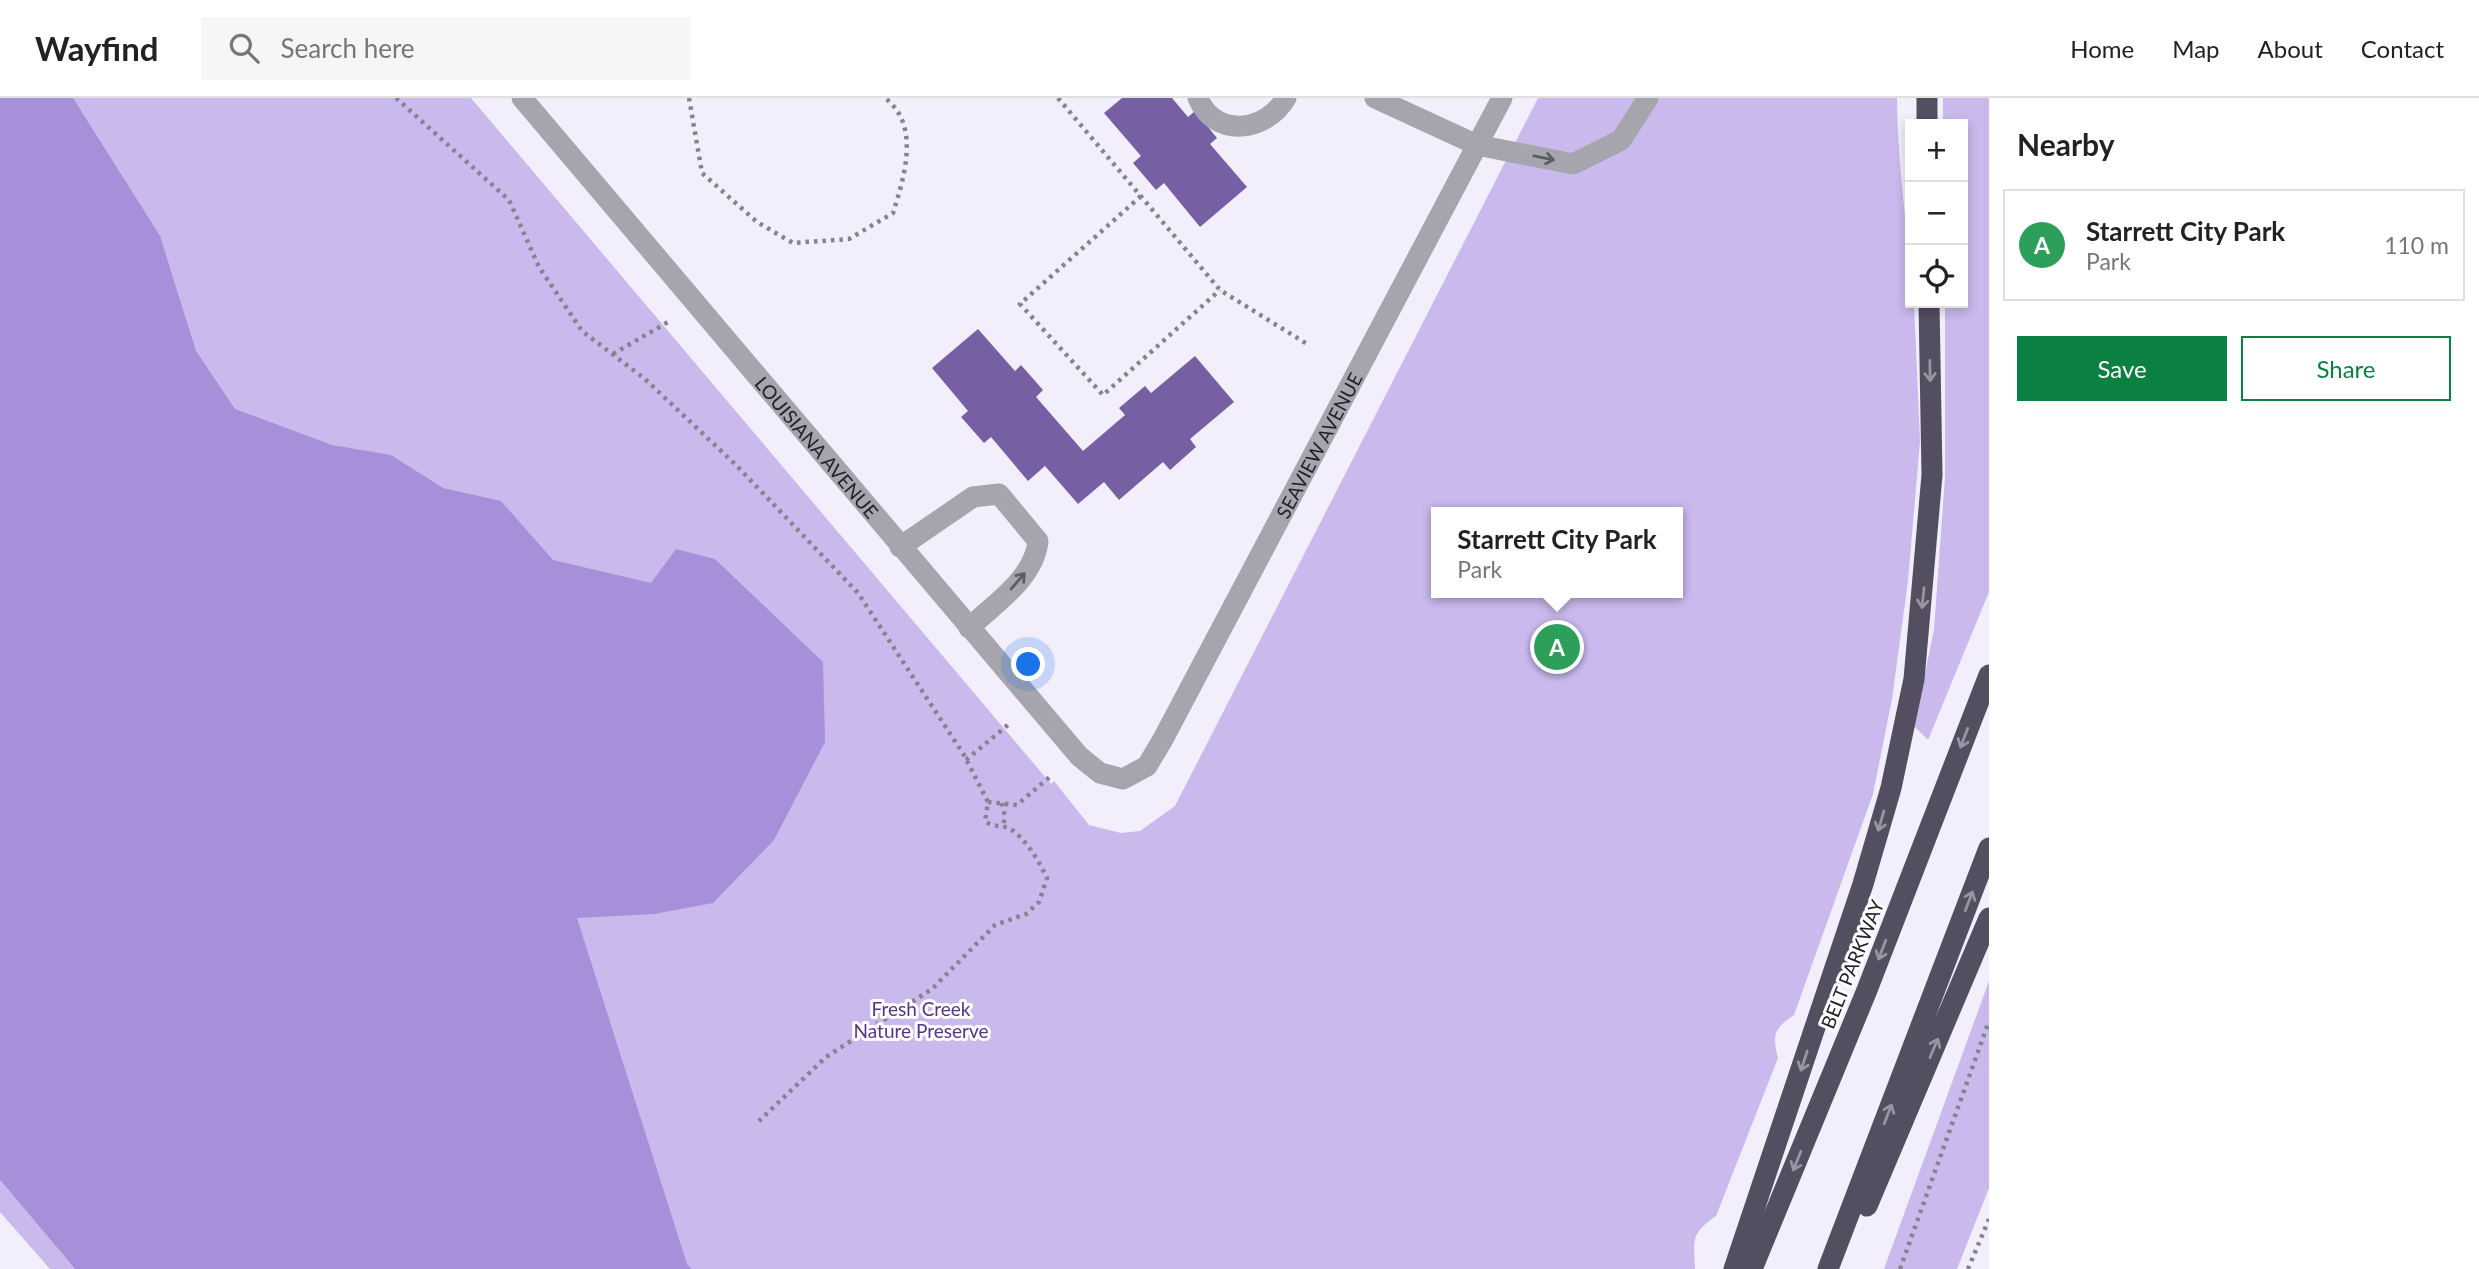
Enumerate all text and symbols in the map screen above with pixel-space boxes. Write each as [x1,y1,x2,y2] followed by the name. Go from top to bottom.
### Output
[201,17,691,80] search box
[35,28,159,68] text: Wayfind
[225,29,263,67] icon: search
[281,32,415,64] text: Search here
[2070,34,2134,63] text: Home
[2172,34,2220,63] text: Map
[2258,34,2323,63] text: About
[2361,34,2444,63] text: Contact
[1905,119,1968,308] map controls
[1905,119,1968,182] button: +
[2017,126,2115,162] text: Nearby
[1532,152,1555,165] one-way arrow
[1905,182,1968,245] button: −
[2086,215,2285,247] text: Starrett City Park
[2034,231,2050,259] text: A
[2384,231,2449,259] text: 110 m
[1905,245,1968,308] button: locate
[2086,247,2131,275] text: Park
[2017,336,2227,401] button: Save
[2241,336,2451,401] button: Share
[1923,359,1937,382] one-way arrow
[1271,369,1366,522] street label: SEAVIEW AVENUE
[751,371,884,522] street label: LOUISIANA AVENUE
[1431,507,1683,598] popup
[1457,523,1657,555] text: Starrett City Park
[1457,555,1502,583] text: Park
[1010,572,1026,590] one-way arrow
[1916,586,1929,609] one-way arrow
[1534,621,1580,673] pin: A
[1011,647,1045,681] your location
[1957,727,1970,749] one-way arrow
[1874,810,1887,832] one-way arrow
[1964,891,1976,913] one-way arrow
[1816,896,1888,1032] street label: BELT PARKWAY
[1874,939,1887,961] one-way arrow
[854,997,988,1042] park label: Fresh Creek Nature Preserve
[1928,1038,1941,1060] one-way arrow
[1797,1050,1809,1072] one-way arrow
[1882,1103,1895,1125] one-way arrow
[1789,1150,1802,1171] one-way arrow

